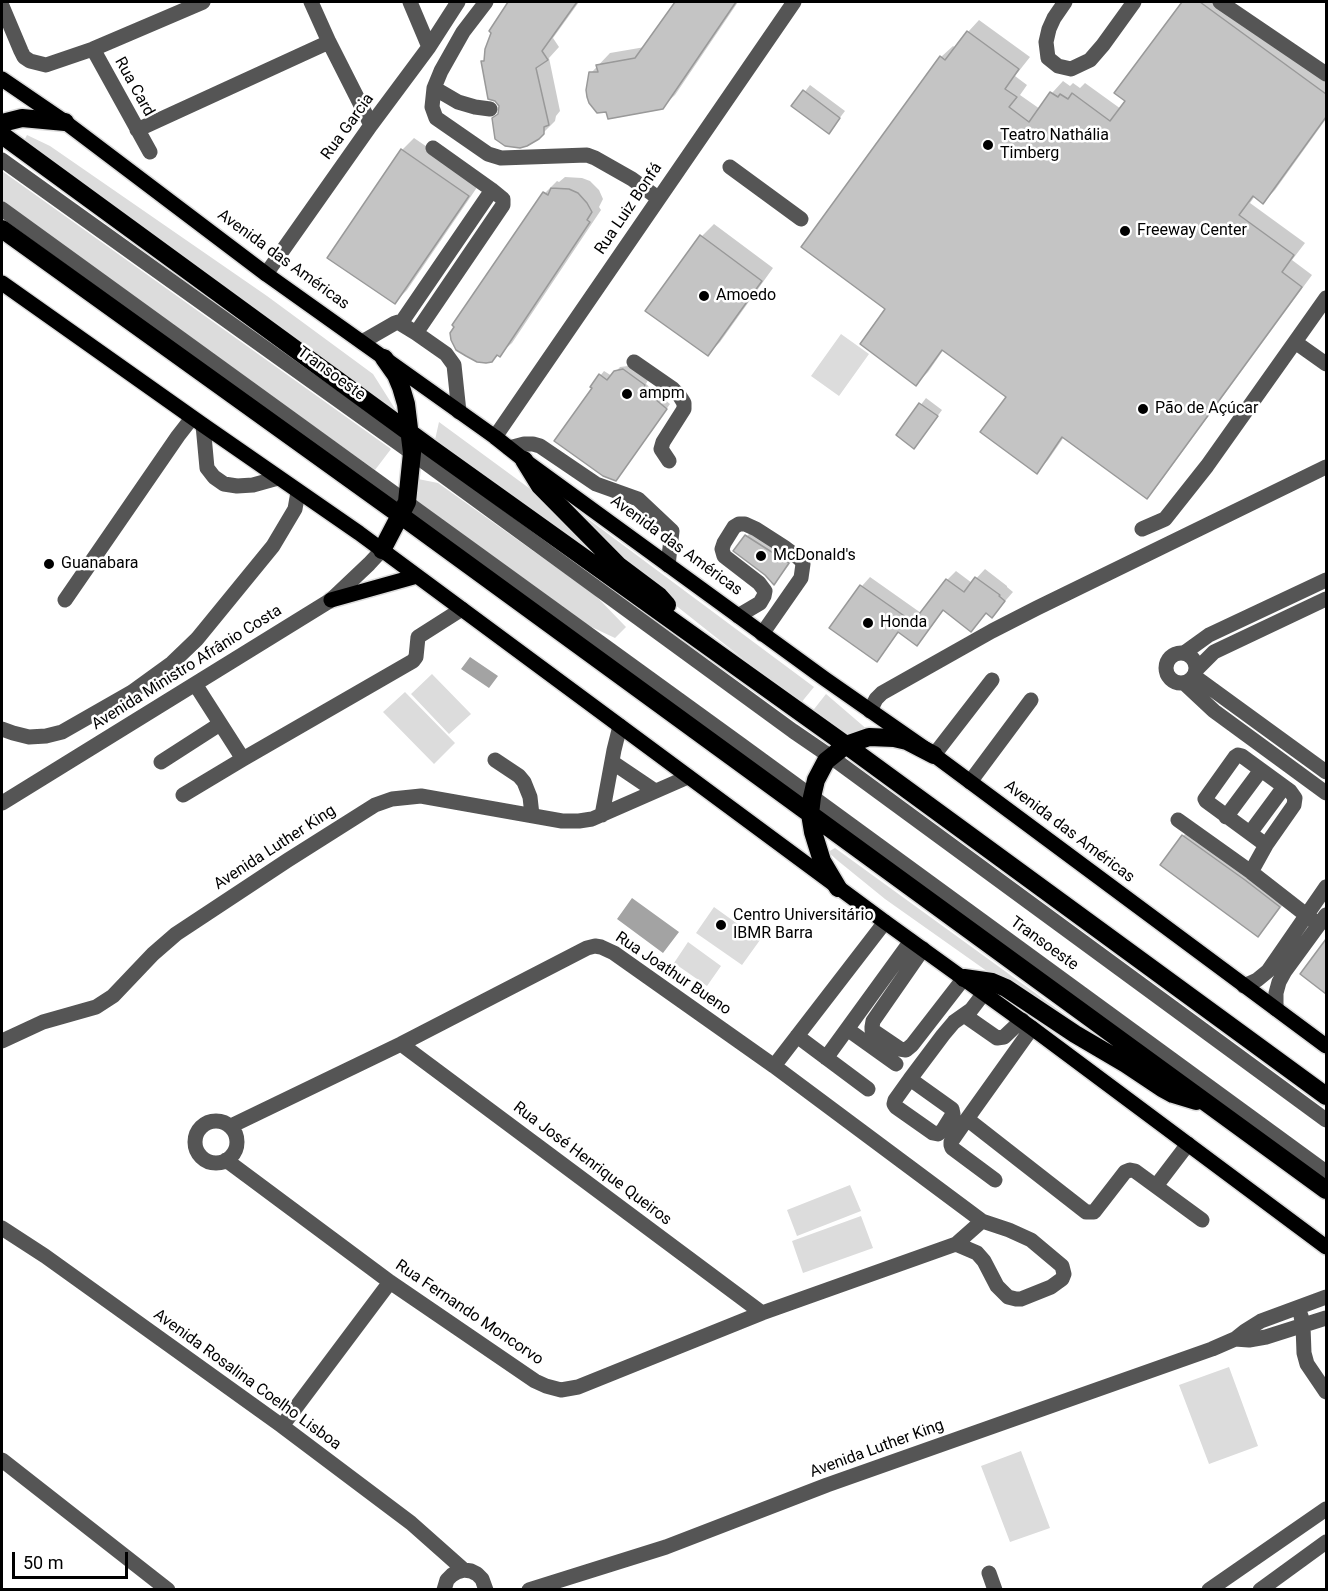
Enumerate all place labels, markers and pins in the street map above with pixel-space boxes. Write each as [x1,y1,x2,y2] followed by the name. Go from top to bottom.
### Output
[1000,126,1109,164] place label: Teatro Nathália Timberg
[981,138,995,152] marker: Teatro Nathália Timberg
[1137,221,1247,241] place label: Freeway Center
[1118,224,1132,238] marker: Freeway Center
[716,286,776,306] place label: Amoedo
[697,289,711,303] marker: Amoedo
[639,384,685,404] place label: ampm
[620,387,634,401] marker: ampm
[1155,399,1258,419] place label: Pão de Açúcar
[1136,402,1150,416] marker: Pão de Açúcar
[773,546,856,566] place label: McDonald's
[754,549,768,563] marker: McDonald's
[61,554,138,574] place label: Guanabara
[42,557,56,571] marker: Guanabara
[880,613,927,633] place label: Honda
[861,616,875,630] marker: Honda
[733,906,874,944] place label: Centro Universitário IBMR Barra
[714,918,728,932] marker: Centro Universitário IBMR Barra

